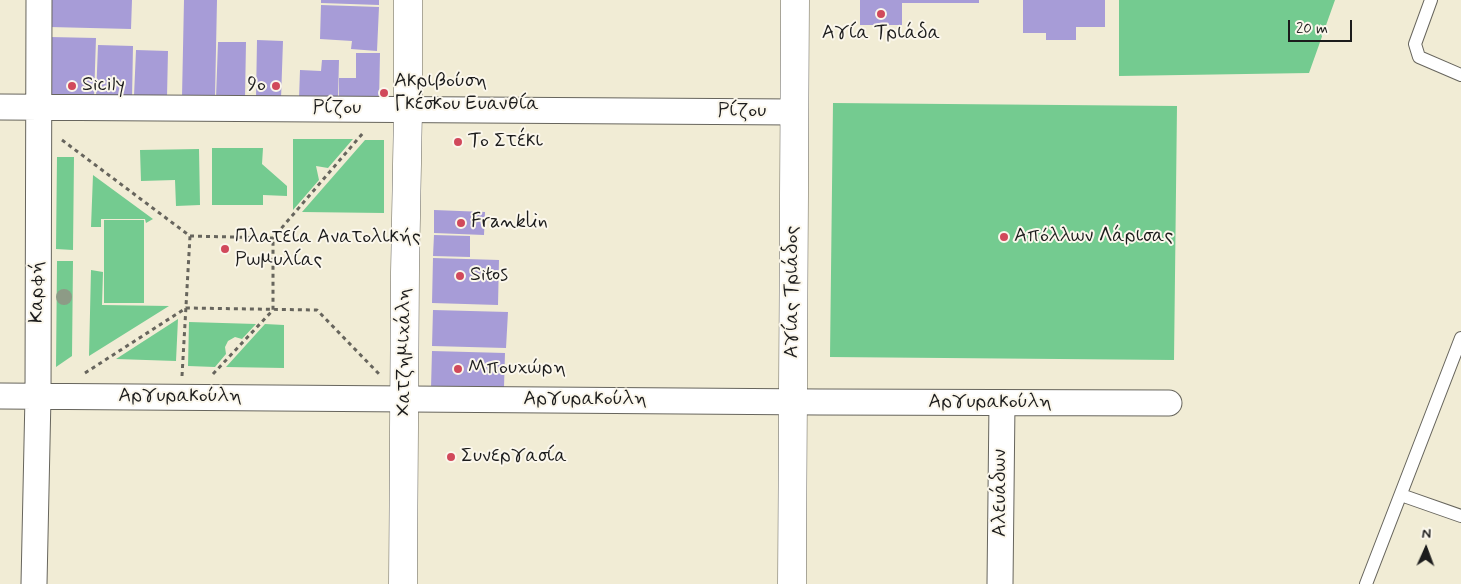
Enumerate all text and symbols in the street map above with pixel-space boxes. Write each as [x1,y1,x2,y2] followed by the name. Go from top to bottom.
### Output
[875,8,887,20] marker: Αγία Τριάδα
[1291,10,1355,42] scale bar
[1296,19,1328,39] text: 20 m
[822,22,940,46] place label: Αγία Τριάδα
[394,70,539,117] place label: Ακριβούση Γκέσκου Ευανθία
[82,74,125,98] place label: Sicily
[247,74,266,98] place label: 9ο
[66,80,78,92] marker: Sicily
[270,80,282,92] marker: 9ο
[378,87,390,99] marker: Ακριβούση Γκέσκου Ευανθία
[313,97,361,121] street label: Ρίζου
[718,100,766,124] street label: Ρίζου
[468,130,543,154] place label: Το Στέκι
[452,136,464,148] marker: Το Στέκι
[471,211,548,235] place label: Franklin
[455,217,467,229] marker: Franklin
[1014,225,1173,249] place label: Απόλλων Λάρισας
[235,226,421,273] place label: Πλατεία Ανατολικής Ρωμυλίας
[781,226,805,358] street label: Αγίας Τριάδος
[998,231,1010,243] marker: Απόλλων Λάρισας
[219,243,231,255] marker: Πλατεία Ανατολικής Ρωμυλίας
[26,261,50,323] street label: Καρφή
[470,264,508,288] place label: Sitos
[454,270,466,282] marker: Sitos
[393,288,417,416] street label: Χατζημιχάλη
[468,357,566,381] place label: Μπουχώρη
[452,363,464,375] marker: Μπουχώρη
[118,385,242,409] street label: Αργυρακούλη
[523,388,647,412] street label: Αργυρακούλη
[928,391,1052,415] street label: Αργυρακούλη
[461,445,567,469] place label: Συνεργασία
[989,449,1013,537] street label: Αλευάδων
[445,451,457,463] marker: Συνεργασία
[1401,524,1451,574] north arrow
[1422,525,1431,543] text: N

